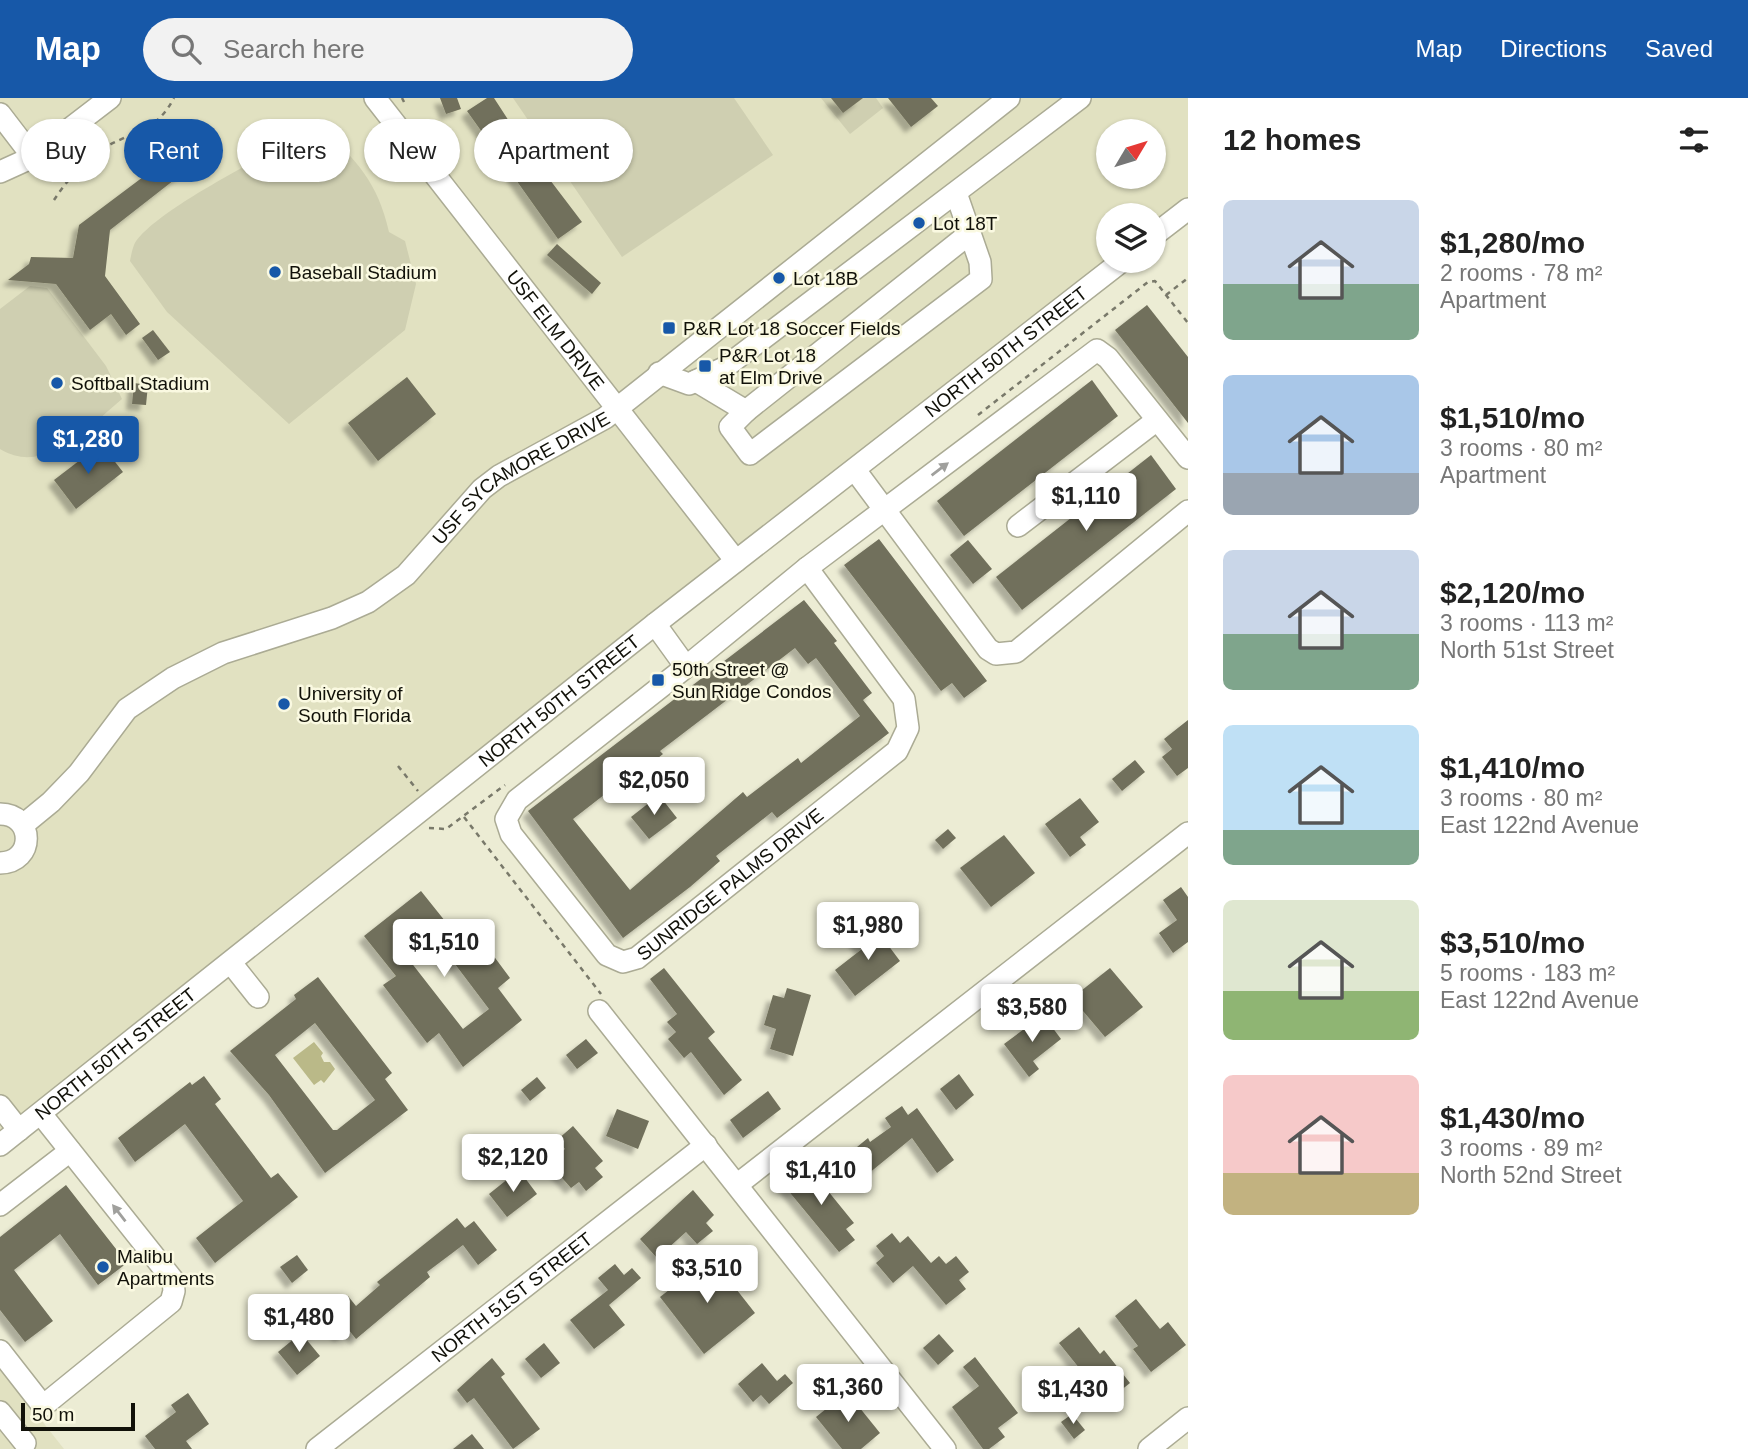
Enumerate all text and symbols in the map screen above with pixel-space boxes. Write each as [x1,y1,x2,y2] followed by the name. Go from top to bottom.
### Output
[143,18,633,81] search box
[35,30,101,67] text: Map
[167,30,205,68] icon: search
[223,34,365,64] text: Search here
[1416,35,1462,62] text: Map
[1500,35,1607,62] text: Directions
[1645,35,1713,62] text: Saved
[21,119,110,182] chip: Buy
[124,119,223,182] chip: Rent
[237,119,350,182] chip: Filters
[364,119,460,182] chip: New
[474,119,633,182] chip: Apartment
[1096,119,1166,189] north arrow
[1096,119,1166,273] map controls
[1675,121,1713,159] icon: filters
[1223,123,1361,156] text: 12 homes
[1096,203,1166,273] button: layers
[933,213,998,234] place label: Lot 18T
[911,215,927,231] marker: Lot 18T
[1440,226,1585,259] text: $1,280/mo
[1279,228,1363,312] icon: home
[1440,260,1602,286] text: 2 rooms · 78 m²
[289,262,437,283] place label: Baseball Stadium
[267,264,283,280] marker: Baseball Stadium
[502,266,608,394] street label: USF ELM DRIVE
[793,268,859,289] place label: Lot 18B
[771,270,787,286] marker: Lot 18B
[921,282,1091,421] street label: NORTH 50TH STREET
[1440,287,1546,313] text: Apartment
[683,318,901,339] place label: P&R Lot 18 Soccer Fields
[661,320,677,336] marker: P&R Lot 18 Soccer Fields
[719,345,822,388] place label: P&R Lot 18 at Elm Drive
[697,358,713,374] marker: P&R Lot 18 at Elm Drive
[71,373,209,394] place label: Softball Stadium
[49,375,65,391] marker: Softball Stadium
[1440,401,1585,434] text: $1,510/mo
[1279,403,1363,487] icon: home
[428,408,613,549] street label: USF SYCAMORE DRIVE
[31,416,145,476] pin: $1,280
[53,426,123,452] text: $1,280
[1440,435,1602,461] text: 3 rooms · 80 m²
[1440,462,1546,488] text: Apartment
[931,463,949,477] one-way arrow
[1029,474,1143,533] pin: $1,110
[1051,483,1121,509] text: $1,110
[1440,576,1585,609] text: $2,120/mo
[1279,578,1363,662] icon: home
[1440,610,1613,636] text: 3 rooms · 113 m²
[475,630,644,771] street label: NORTH 50TH STREET
[1440,637,1614,663] text: North 51st Street
[672,659,832,702] place label: 50th Street @ Sun Ridge Condos
[650,672,666,688] marker: 50th Street @ Sun Ridge Condos
[298,683,411,726] place label: University of South Florida
[276,696,292,712] marker: University of South Florida
[1440,751,1585,784] text: $1,410/mo
[1279,753,1363,837] icon: home
[597,758,711,817] pin: $2,050
[619,767,689,793] text: $2,050
[1440,785,1602,811] text: 3 rooms · 80 m²
[633,804,827,965] street label: SUNRIDGE PALMS DRIVE
[1440,812,1639,838] text: East 122nd Avenue
[811,902,925,962] pin: $1,980
[833,912,903,938] text: $1,980
[387,920,501,979] pin: $1,510
[1440,926,1585,959] text: $3,510/mo
[1279,928,1363,1012] icon: home
[409,929,479,955] text: $1,510
[1440,960,1615,986] text: 5 rooms · 183 m²
[31,983,200,1124] street label: NORTH 50TH STREET
[975,984,1089,1044] pin: $3,580
[1440,987,1639,1013] text: East 122nd Avenue
[997,994,1067,1020] text: $3,580
[1440,1101,1585,1134] text: $1,430/mo
[1279,1103,1363,1187] icon: home
[456,1134,570,1194] pin: $2,120
[1440,1135,1602,1161] text: 3 rooms · 89 m²
[478,1144,548,1170] text: $2,120
[764,1148,878,1207] pin: $1,410
[786,1157,856,1183] text: $1,410
[1440,1162,1622,1188] text: North 52nd Street
[112,1204,127,1222] one-way arrow
[427,1228,597,1367] street label: NORTH 51ST STREET
[117,1246,214,1289] place label: Malibu Apartments
[650,1246,764,1305] pin: $3,510
[672,1255,742,1281] text: $3,510
[95,1259,111,1275] marker: Malibu Apartments
[242,1294,356,1354] pin: $1,480
[264,1304,334,1330] text: $1,480
[791,1364,905,1424] pin: $1,360
[1016,1366,1130,1426] pin: $1,430
[813,1374,883,1400] text: $1,360
[1038,1376,1108,1402] text: $1,430
[21,1400,135,1432] scale bar
[32,1404,74,1425] text: 50 m

